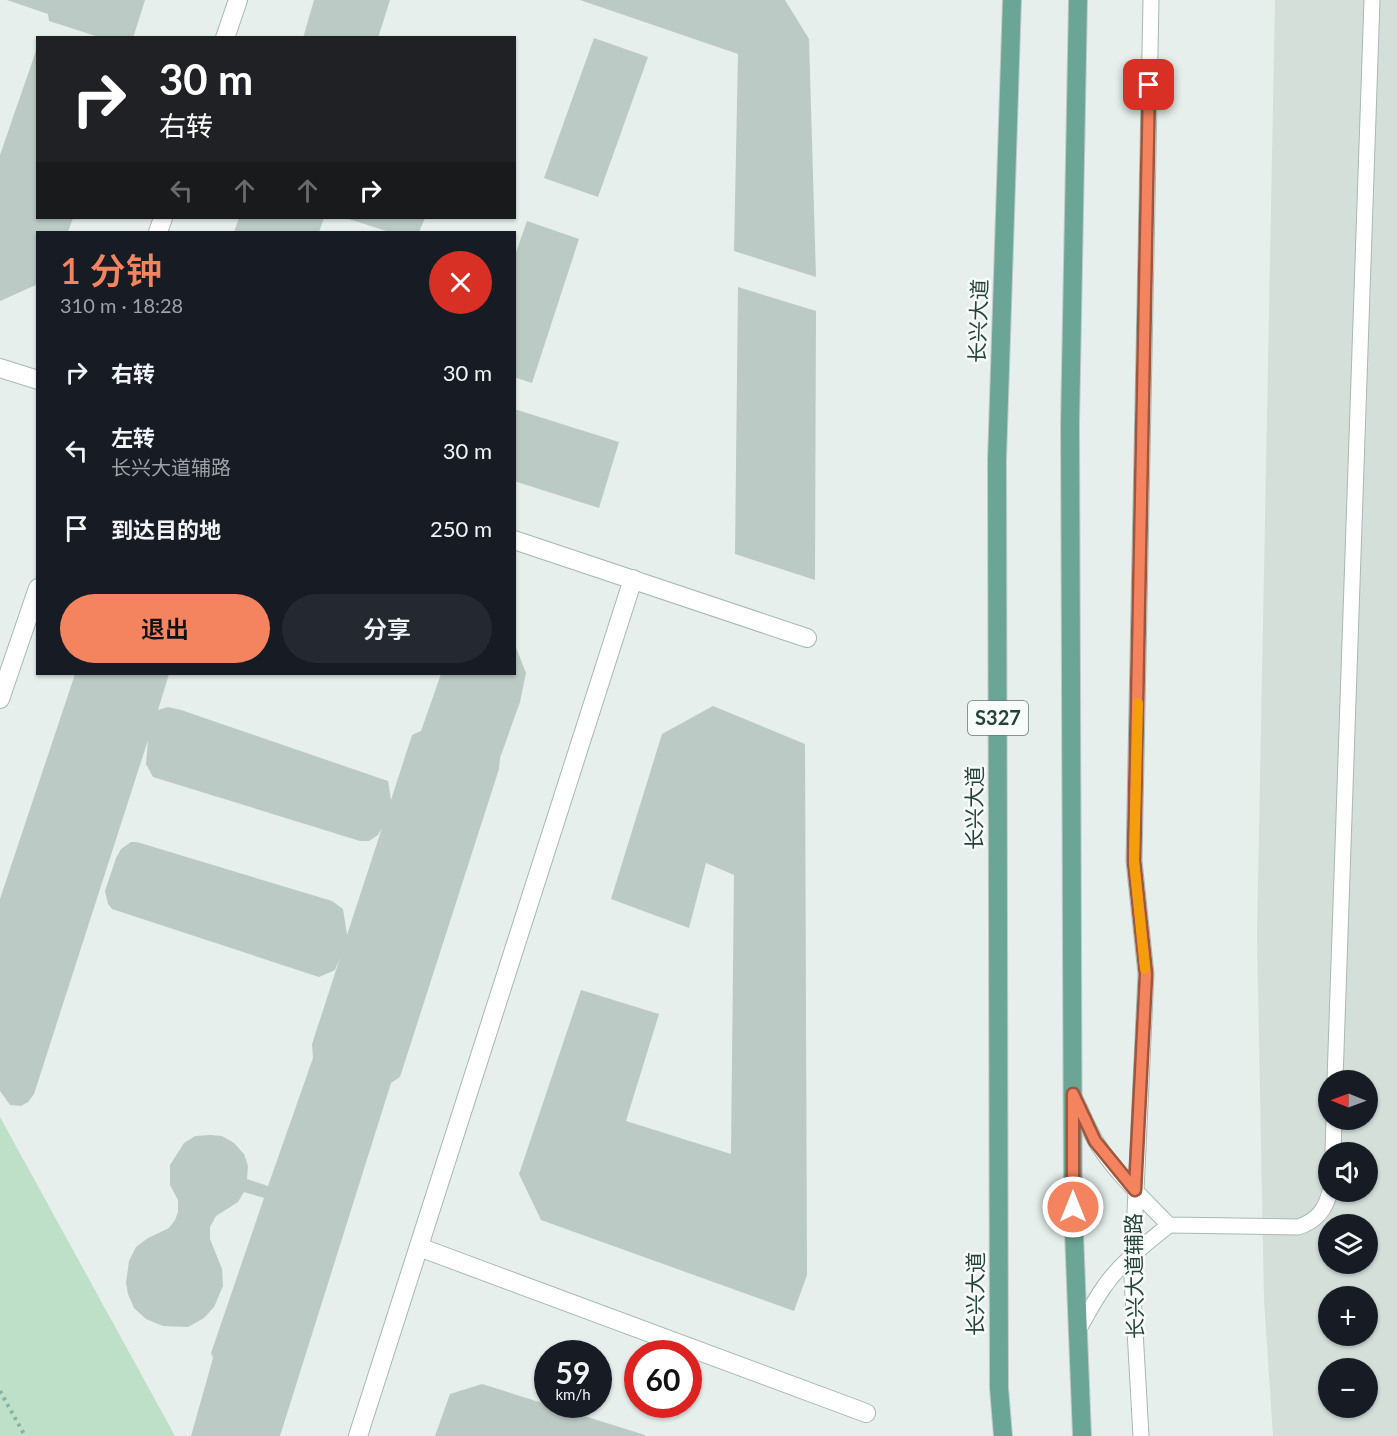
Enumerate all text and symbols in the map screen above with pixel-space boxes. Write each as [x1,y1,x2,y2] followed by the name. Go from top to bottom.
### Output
[159,54,253,104] text: 30 m
[1123,59,1174,110] pin
[60,60,138,138] icon: right
[1132,68,1165,101] icon: arrive
[159,109,213,142] text: 右转
[165,174,198,207] icon: left
[228,174,261,207] icon: ahead
[291,174,324,207] icon: ahead
[354,174,387,207] icon: right
[60,248,162,292] text: 1 分钟
[429,251,492,314] button: close
[964,279,991,363] street label: 长兴大道
[60,293,183,317] text: 310 m · 18:28
[60,356,93,389] icon: right
[443,359,492,386] text: 30 m
[111,360,155,387] text: 右转
[111,424,155,451] text: 左转
[60,434,93,467] icon: left
[443,437,492,464] text: 30 m
[111,455,231,479] text: 长兴大道辅路
[60,512,93,545] icon: arrive
[430,515,492,542] text: 250 m
[111,516,221,543] text: 到达目的地
[60,594,270,663] button: 退出
[282,594,492,663] button: 分享
[968,701,1028,735] road number: S327
[961,766,986,850] street label: 长兴大道
[1318,1070,1378,1130] north arrow
[1318,1070,1378,1418] map controls
[1318,1142,1378,1202] button: sound
[1041,1175,1105,1239] position arrow
[1120,1213,1147,1339] street label: 长兴大道辅路
[1318,1214,1378,1274] button: layers
[962,1252,987,1336] street label: 长兴大道
[1318,1286,1378,1346] button: +
[624,1340,702,1418] speed limit sign: 60
[556,1354,590,1390] text: 59
[1318,1358,1378,1418] button: −
[555,1385,591,1403] text: km/h

